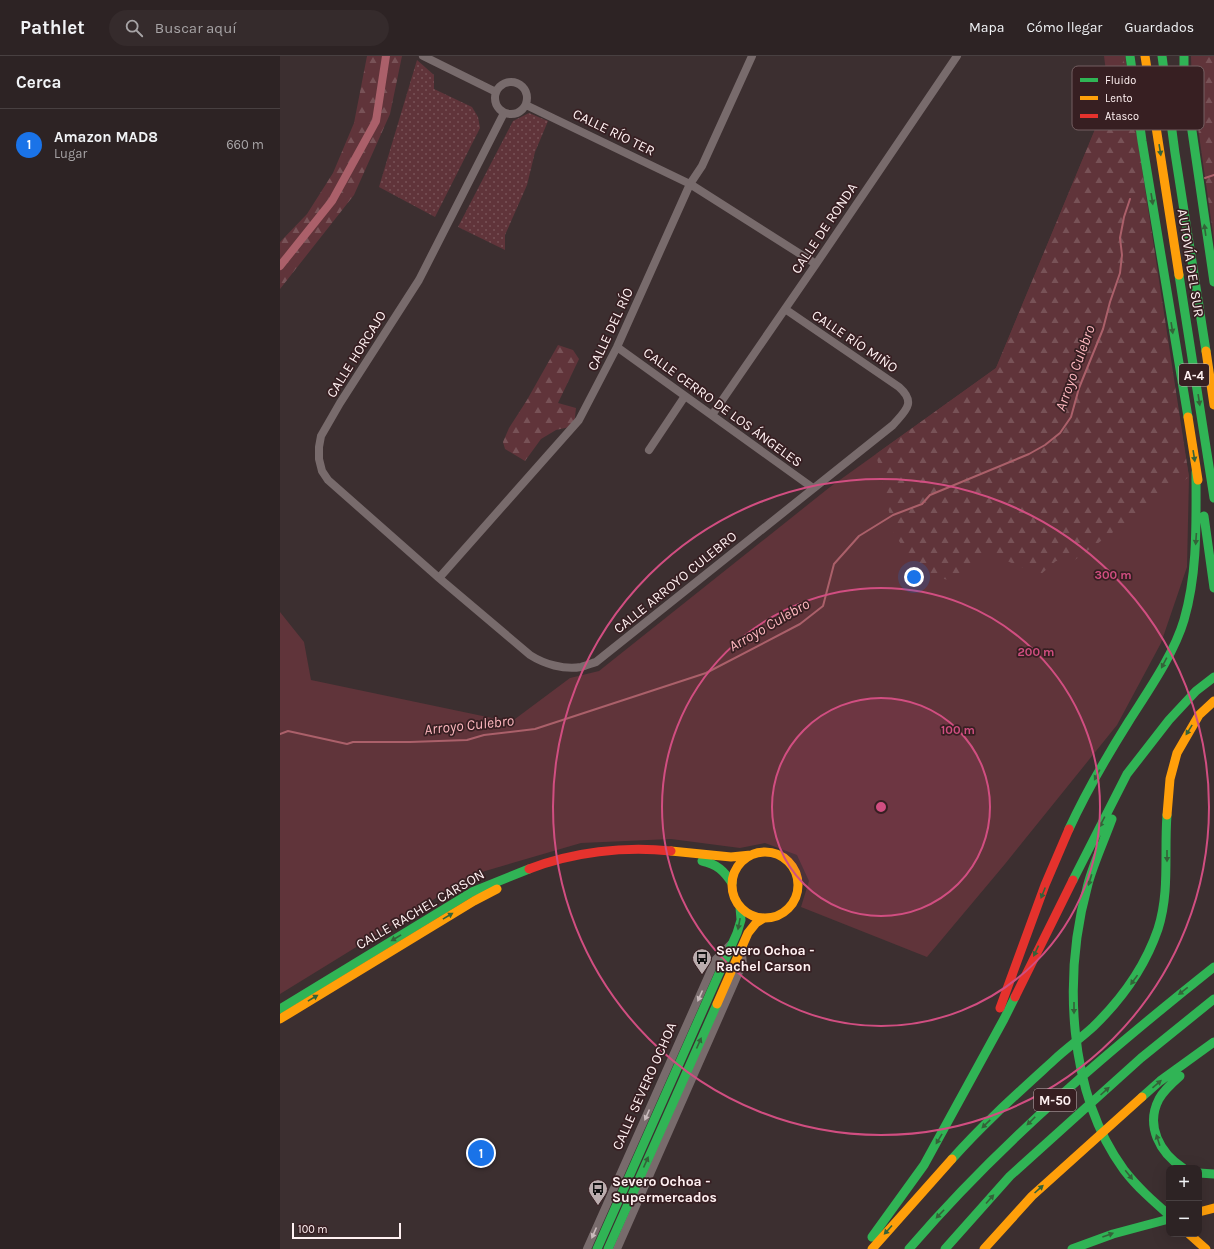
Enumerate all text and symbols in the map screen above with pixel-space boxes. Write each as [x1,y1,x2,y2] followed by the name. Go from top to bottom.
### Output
[109,10,389,46] search box
[20,17,85,39] text: Pathlet
[123,17,145,39] icon: search
[155,19,237,37] text: Buscar aquí
[969,19,1004,36] text: Mapa
[1026,19,1102,36] text: Cómo llegar
[1124,19,1194,36] text: Guardados
[1072,66,1204,130] legend
[16,72,61,92] text: Cerca
[1105,74,1136,87] text: Fluido
[1105,92,1133,105] text: Lento
[570,104,658,160] street label: CALLE RÍO TER
[1105,110,1139,123] text: Atasco
[54,128,158,146] text: Amazon MAD8
[27,137,31,152] text: 1
[226,137,264,152] text: 660 m
[1157,144,1163,156] one-way arrow
[54,146,87,161] text: Lugar
[788,180,861,277] street label: CALLE DE RONDA
[1149,193,1155,205] one-way arrow
[1174,208,1208,318] street label: AUTOVÍA DEL SUR
[1202,224,1208,236] one-way arrow
[583,285,637,373] street label: CALLE DEL RÍO
[808,306,902,376] street label: CALLE RÍO MIÑO
[323,308,390,401] street label: CALLE HORCAJO
[1051,322,1099,413] water label: Arroyo Culebro
[1169,322,1175,334] one-way arrow
[640,343,806,471] street label: CALLE CERRO DE LOS ÁNGELES
[1179,364,1209,386] road number: A-4
[1196,394,1202,407] one-way arrow
[1191,450,1197,462] one-way arrow
[610,528,740,637] street label: CALLE ARROYO CULEBRO
[1193,533,1200,545] one-way arrow
[904,567,924,587] your location
[1094,568,1132,582] text: 300 m
[725,594,813,655] water label: Arroyo Culebro
[1018,645,1054,659] text: 200 m
[1160,657,1167,669] one-way arrow
[423,711,515,739] water label: Arroyo Culebro
[941,723,975,737] text: 100 m
[1185,725,1193,736] one-way arrow
[1094,769,1101,781] one-way arrow
[874,800,888,814] centre of rings
[1098,816,1105,828] one-way arrow
[1164,850,1170,863] one-way arrow
[353,866,487,953] street label: CALLE RACHEL CARSON
[1087,874,1093,886] one-way arrow
[1039,887,1045,899] one-way arrow
[442,913,454,920] one-way arrow
[736,917,742,930] one-way arrow
[390,935,402,942] one-way arrow
[716,942,815,975] place label: Severo Ochoa - Rachel Carson
[1033,945,1039,956] one-way arrow
[691,947,713,975] bus stop icon: Severo Ochoa - Rachel Carson
[1129,974,1138,985] one-way arrow
[1178,986,1189,995] one-way arrow
[696,990,702,1002] one-way arrow
[307,995,319,1002] one-way arrow
[1071,1002,1077,1015] one-way arrow
[609,1020,680,1153] street label: CALLE SEVERO OCHOA
[696,1038,702,1049] one-way arrow
[1152,1080,1162,1089] one-way arrow
[1100,1087,1109,1096] one-way arrow
[1034,1089,1076,1111] road number: M-50
[644,1109,650,1120] one-way arrow
[1027,1116,1036,1126] one-way arrow
[981,1119,991,1129] one-way arrow
[935,1134,943,1144] one-way arrow
[1155,1134,1161,1146] one-way arrow
[468,1138,494,1168] pin: 1
[644,1156,650,1168] one-way arrow
[1166,1165,1202,1237] map controls
[1166,1165,1202,1201] button: +
[1125,1170,1133,1181] one-way arrow
[612,1173,717,1206] place label: Severo Ochoa - Supermercados
[587,1178,609,1206] bus stop icon: Severo Ochoa - Supermercados
[1034,1185,1044,1194] one-way arrow
[985,1194,994,1204] one-way arrow
[1166,1201,1202,1237] button: −
[936,1208,945,1219] one-way arrow
[292,1221,401,1240] scale bar
[298,1223,328,1236] text: 100 m
[884,1225,893,1235] one-way arrow
[591,1228,597,1239] one-way arrow
[1103,1232,1115,1238] one-way arrow

